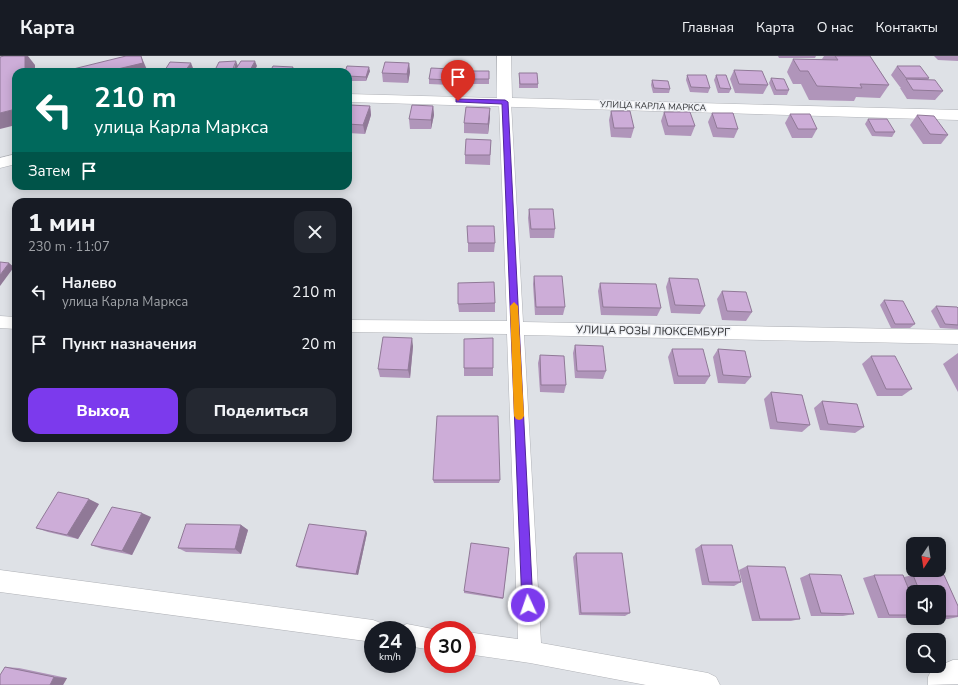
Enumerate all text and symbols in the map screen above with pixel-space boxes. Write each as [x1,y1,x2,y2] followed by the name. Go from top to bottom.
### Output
[20,15,75,41] text: Карта
[682,18,734,37] text: Главная
[756,18,795,37] text: Карта
[817,18,853,37] text: О нас
[875,18,938,37] text: Контакты
[441,60,475,101] pin
[447,66,469,88] icon: arrive
[94,79,177,117] text: 210 m
[28,84,80,136] icon: left
[599,98,707,114] street label: УЛИЦА КАРЛА МАРКСА
[94,115,269,139] text: улица Карла Маркса
[78,160,100,182] icon: arrive
[28,161,70,181] text: Затем
[28,207,96,239] text: 1 мин
[294,211,336,253] button: close
[28,238,110,256] text: 230 m · 11:07
[62,273,117,293] text: Налево
[28,281,50,303] icon: left
[292,282,336,302] text: 210 m
[62,293,188,311] text: улица Карла Маркса
[575,322,730,340] street label: УЛИЦА РОЗЫ ЛЮКСЕМБУРГ
[28,333,50,355] icon: arrive
[62,334,197,354] text: Пункт назначения
[301,334,336,354] text: 20 m
[28,388,178,434] button: Выход
[186,388,336,434] button: Поделиться
[906,537,946,577] north arrow
[906,537,946,673] map controls
[507,584,549,626] position arrow
[906,585,946,625] button: sound
[424,621,476,673] speed limit sign: 30
[378,628,402,655] text: 24
[906,633,946,673] button: search
[379,650,401,664] text: km/h

